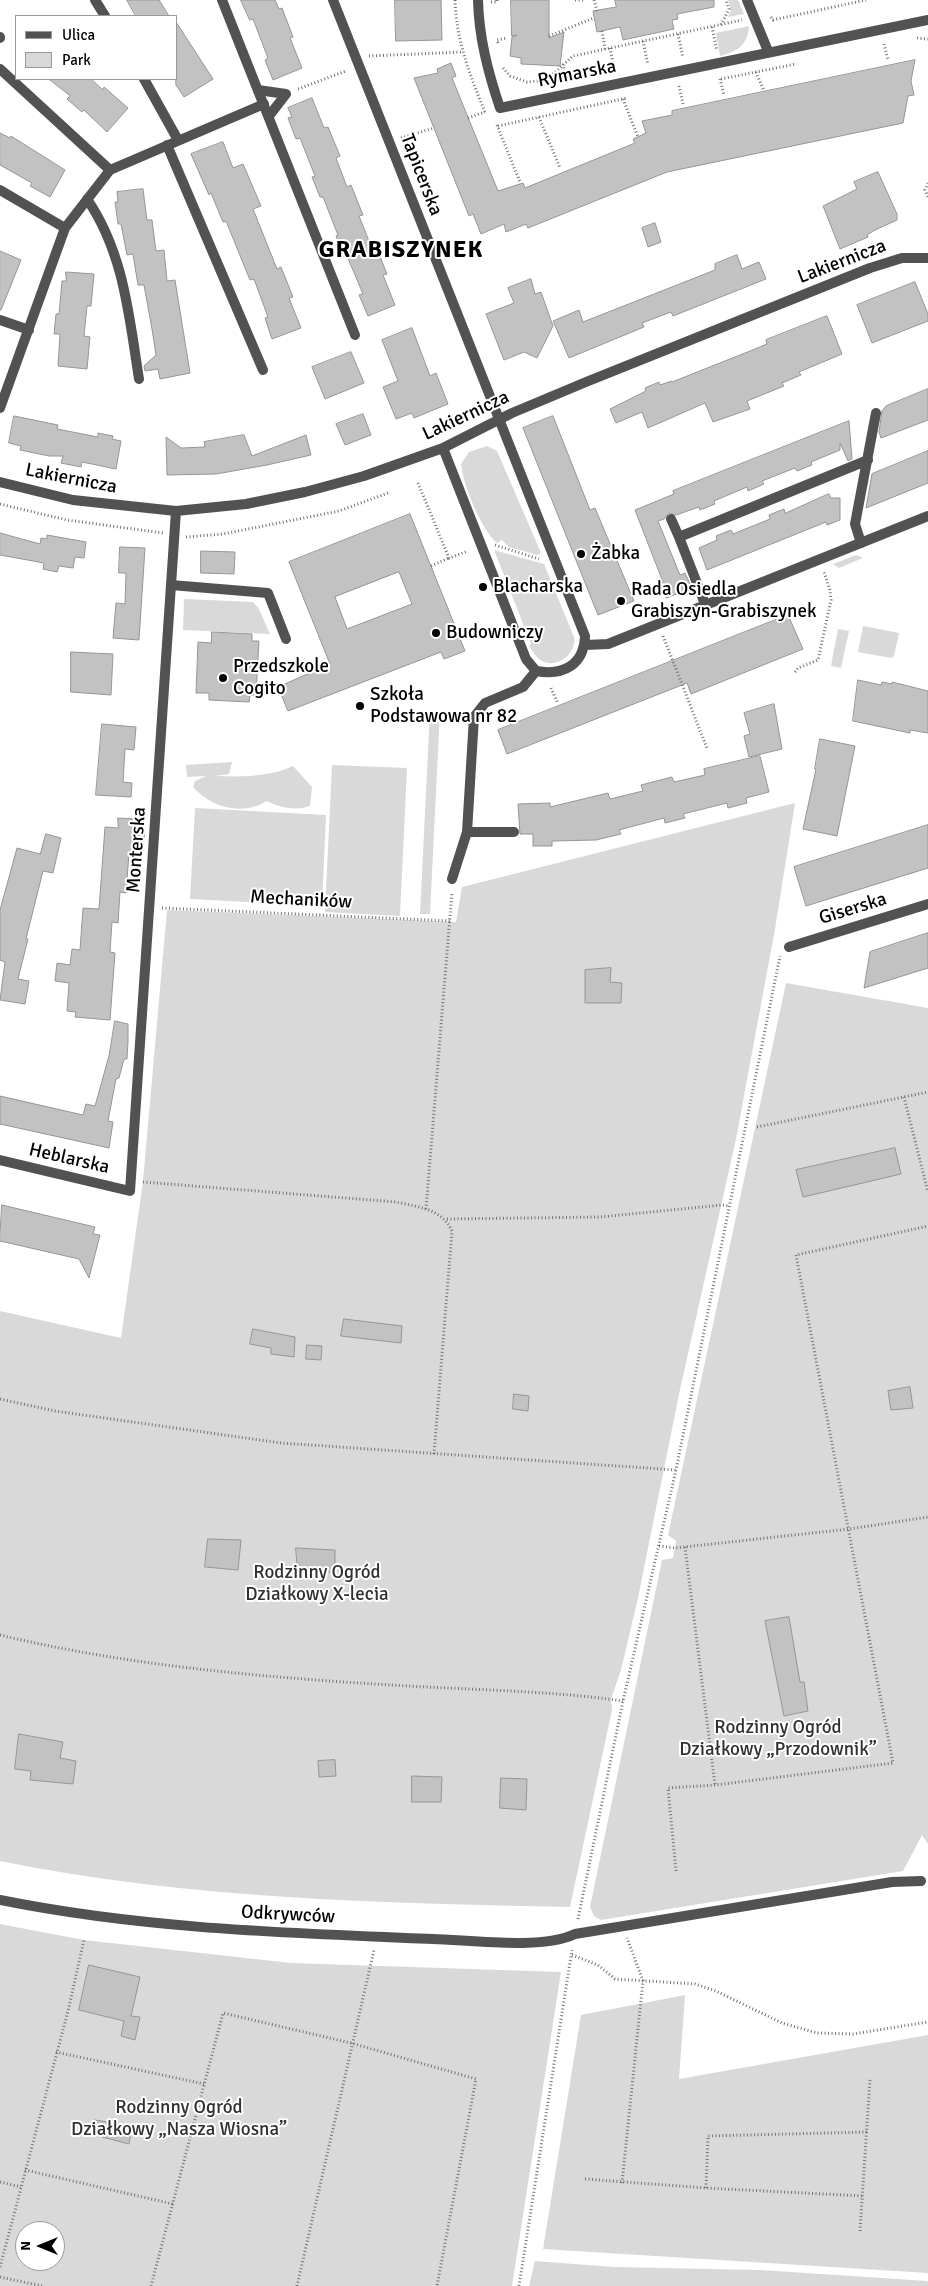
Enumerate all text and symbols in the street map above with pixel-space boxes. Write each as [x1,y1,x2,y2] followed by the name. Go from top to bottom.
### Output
[15,15,178,80] legend
[62,26,95,44] text: Ulica
[62,51,91,69] text: Park
[536,55,618,93] street label: Rymarska
[395,131,447,219] street label: Tapicerska
[794,235,890,289] street label: Lakiernicza
[317,237,485,265] district label: GRABISZYNEK
[419,386,513,446] street label: Lakiernicza
[23,459,119,499] street label: Lakiernicza
[591,543,640,565] place label: Żabka
[575,548,587,560] marker: Żabka
[493,576,583,598] place label: Blacharska
[631,579,817,623] place label: Rada Osiedla Grabiszyn-Grabiszynek
[477,581,489,593] marker: Blacharska
[615,595,627,607] marker: Rada Osiedla Grabiszyn-Grabiszynek
[446,622,543,644] place label: Budowniczy
[430,627,442,639] marker: Budowniczy
[233,656,329,700] place label: Przedszkole Cogito
[217,672,229,684] marker: Przedszkole Cogito
[370,684,517,728] place label: Szkoła Podstawowa nr 82
[354,700,366,712] marker: Szkoła Podstawowa nr 82
[123,806,151,894] street label: Monterska
[250,886,352,914] street label: Mechaników
[816,888,890,930] street label: Giserska
[26,1139,112,1179] street label: Heblarska
[245,1562,389,1606] park label: Rodzinny Ogród Działkowy X-lecia
[679,1717,877,1761] park label: Rodzinny Ogród Działkowy „Przodownik”
[240,1901,336,1929] street label: Odkrywców
[71,2097,287,2141] park label: Rodzinny Ogród Działkowy „Nasza Wiosna”
[15,2221,65,2271] north arrow
[17,2241,34,2251] text: N

